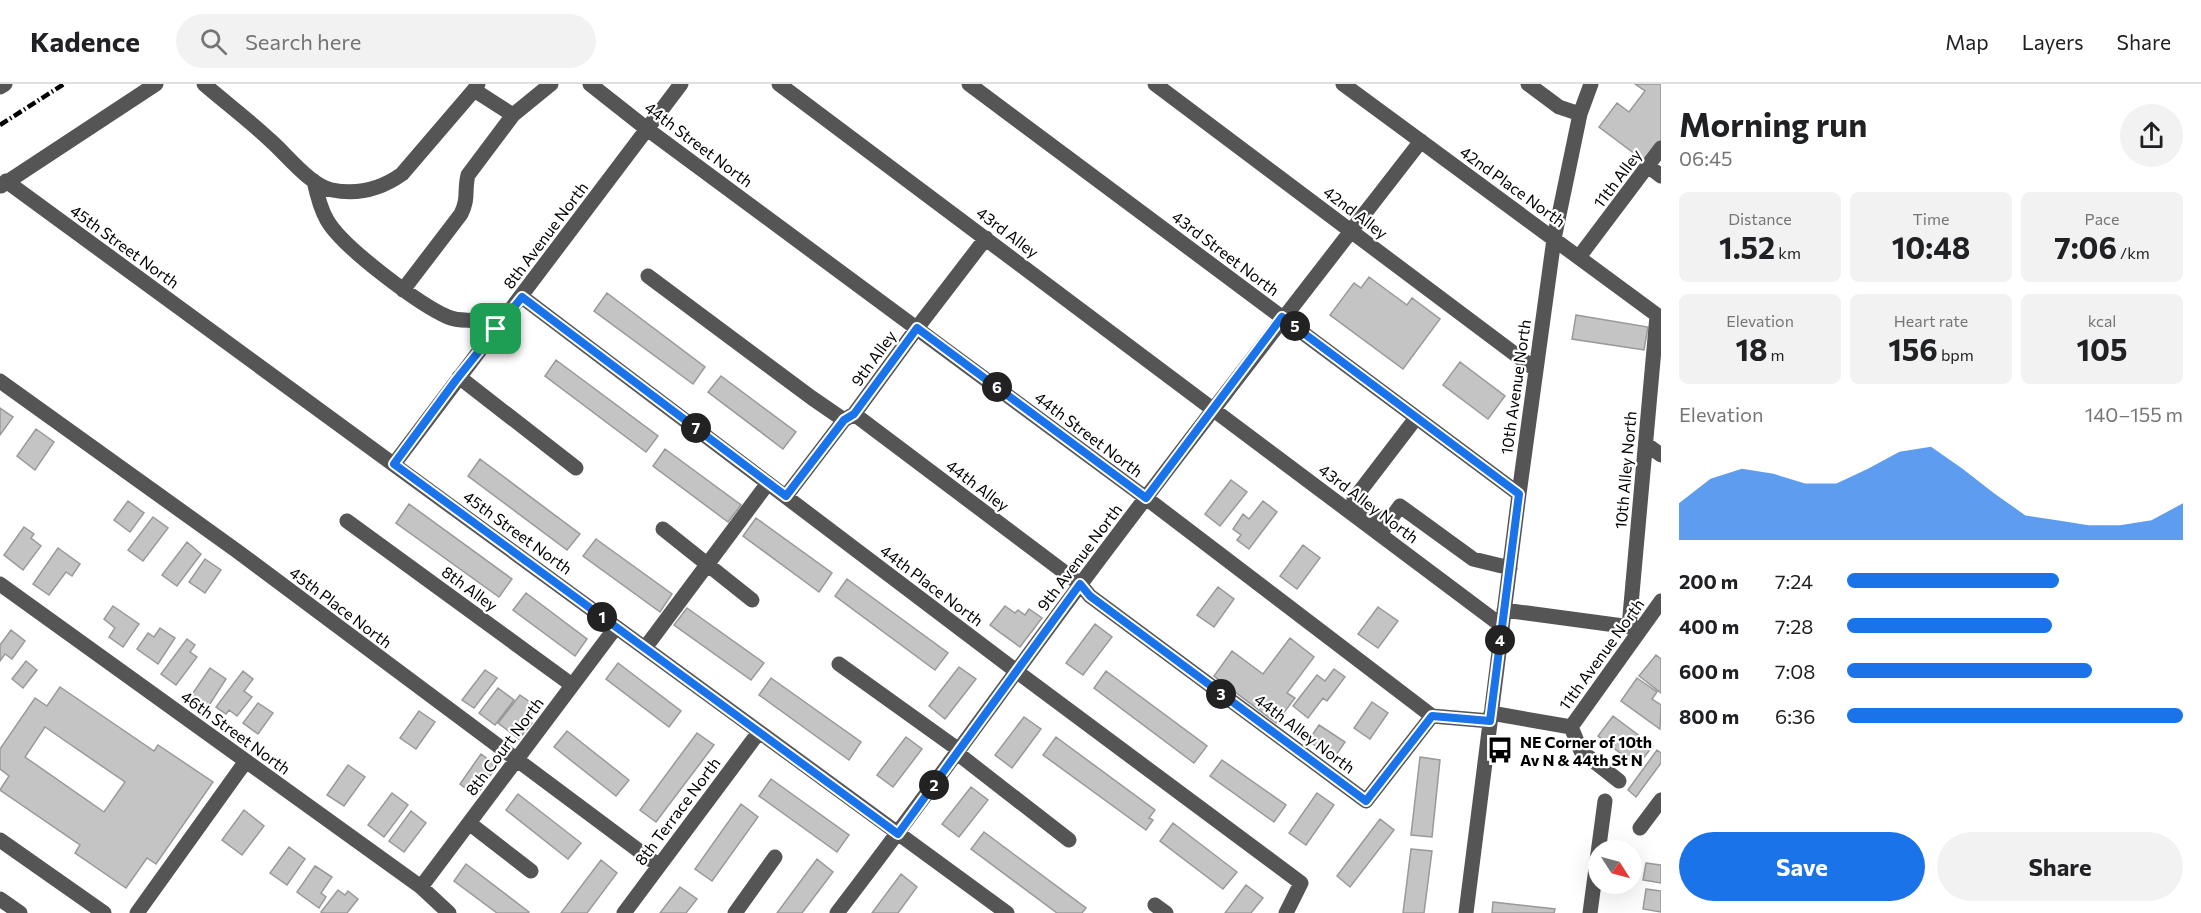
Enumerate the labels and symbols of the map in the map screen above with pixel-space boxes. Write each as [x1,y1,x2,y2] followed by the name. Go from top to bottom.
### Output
[641,97,757,191] street label: 44th Street North
[1457,141,1569,231] street label: 42nd Place North
[1589,145,1645,211] street label: 11th Alley
[499,178,591,292] street label: 8th Avenue North
[1320,182,1392,242] street label: 42nd Alley
[67,200,183,292] street label: 45th Street North
[973,202,1043,262] street label: 43rd Alley
[1169,207,1283,299] street label: 43rd Street North
[470,303,521,354] pin
[1280,311,1310,341] pin: 5
[1496,318,1534,456] street label: 10th Avenue North
[846,326,900,390] street label: 9th Alley
[982,372,1012,402] pin: 6
[1031,387,1147,481] street label: 44th Street North
[1610,410,1640,530] street label: 10th Alley North
[681,413,711,443] pin: 7
[943,455,1013,515] street label: 44th Alley
[1316,459,1422,547] street label: 43rd Alley North
[460,486,576,578] street label: 45th Street North
[1033,500,1125,614] street label: 9th Avenue North
[877,540,987,630] street label: 44th Place North
[438,561,502,615] street label: 8th Alley
[286,562,396,652] street label: 45th Place North
[1554,595,1648,713] street label: 11th Avenue North
[587,602,617,632] pin: 1
[1485,625,1515,655] pin: 4
[1206,679,1236,709] pin: 3
[178,686,294,778] street label: 46th Street North
[1251,689,1359,777] street label: 44th Alley North
[461,693,547,799] street label: 8th Court North
[1520,732,1652,769] place label: NE Corner of 10th Av N & 44th St N
[1485,735,1515,765] bus stop icon: NE Corner of 10th Av N & 44th St N
[630,753,724,869] street label: 8th Terrace North
[919,770,949,800] pin: 2
[1588,840,1642,894] north arrow

